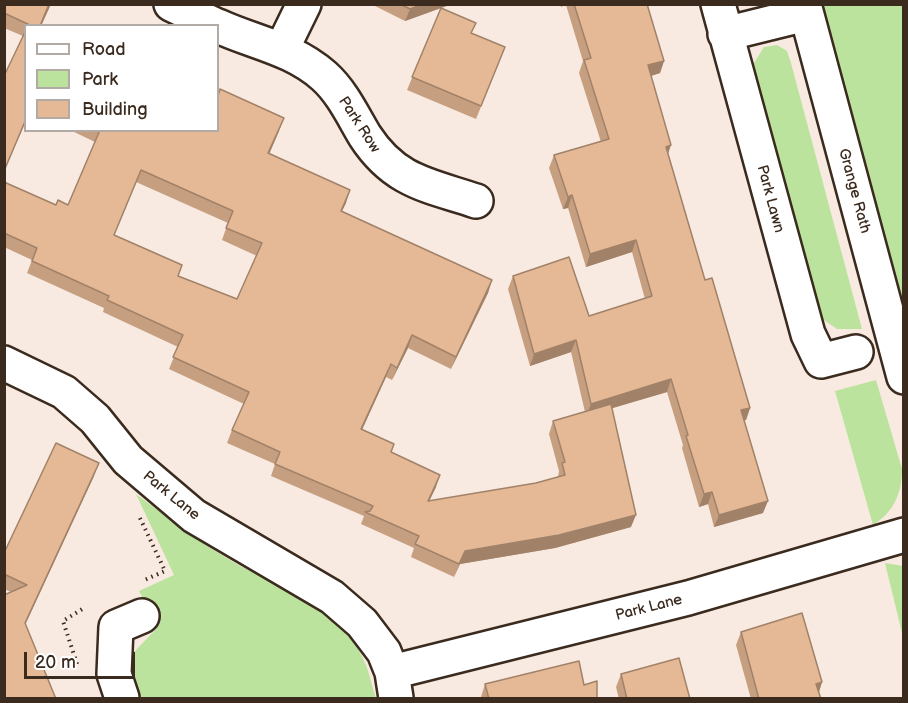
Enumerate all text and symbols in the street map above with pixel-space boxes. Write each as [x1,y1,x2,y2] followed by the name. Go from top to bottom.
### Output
[24,24,219,132] legend
[82,39,126,60] text: Road
[82,69,118,90] text: Park
[334,94,384,156] street label: Park Row
[82,99,148,120] text: Building
[834,147,874,235] street label: Grange Rath
[752,163,788,235] street label: Park Lawn
[139,468,203,524] street label: Park Lane
[614,591,684,625] street label: Park Lane
[27,640,138,678] scale bar
[35,652,76,673] text: 20 m

